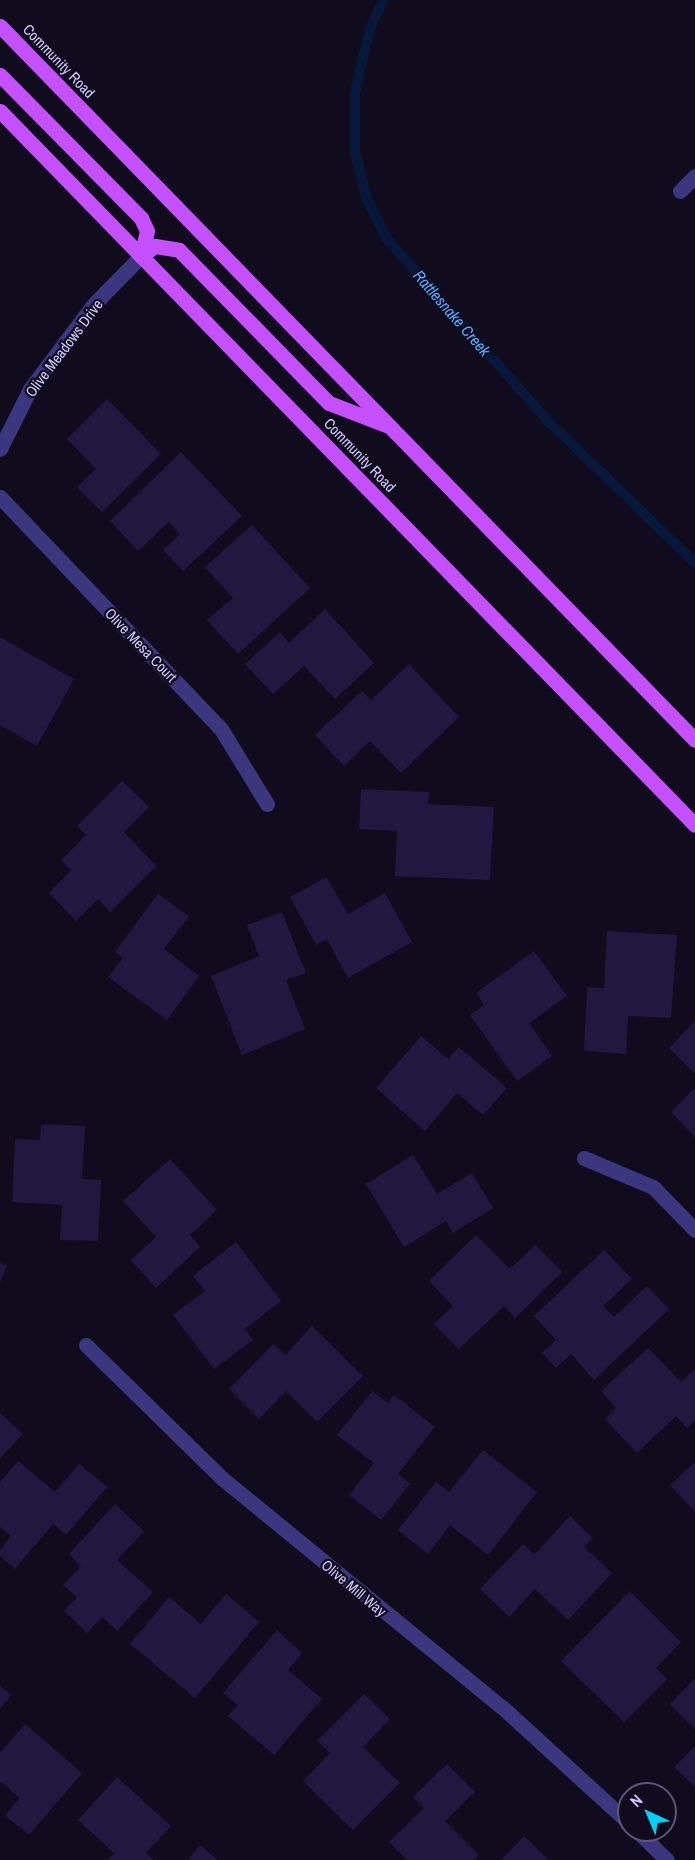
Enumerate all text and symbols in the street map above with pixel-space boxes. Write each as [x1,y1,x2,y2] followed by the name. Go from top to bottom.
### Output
[19,20,99,102] street label: Community Road
[409,266,495,360] water label: Rattlesnake Creek
[21,296,107,400] street label: Olive Meadows Drive
[320,414,400,496] street label: Community Road
[101,604,181,686] street label: Olive Mesa Court
[318,1556,390,1620] street label: Olive Mill Way
[617,1782,677,1842] north arrow
[625,1789,647,1812] text: N

